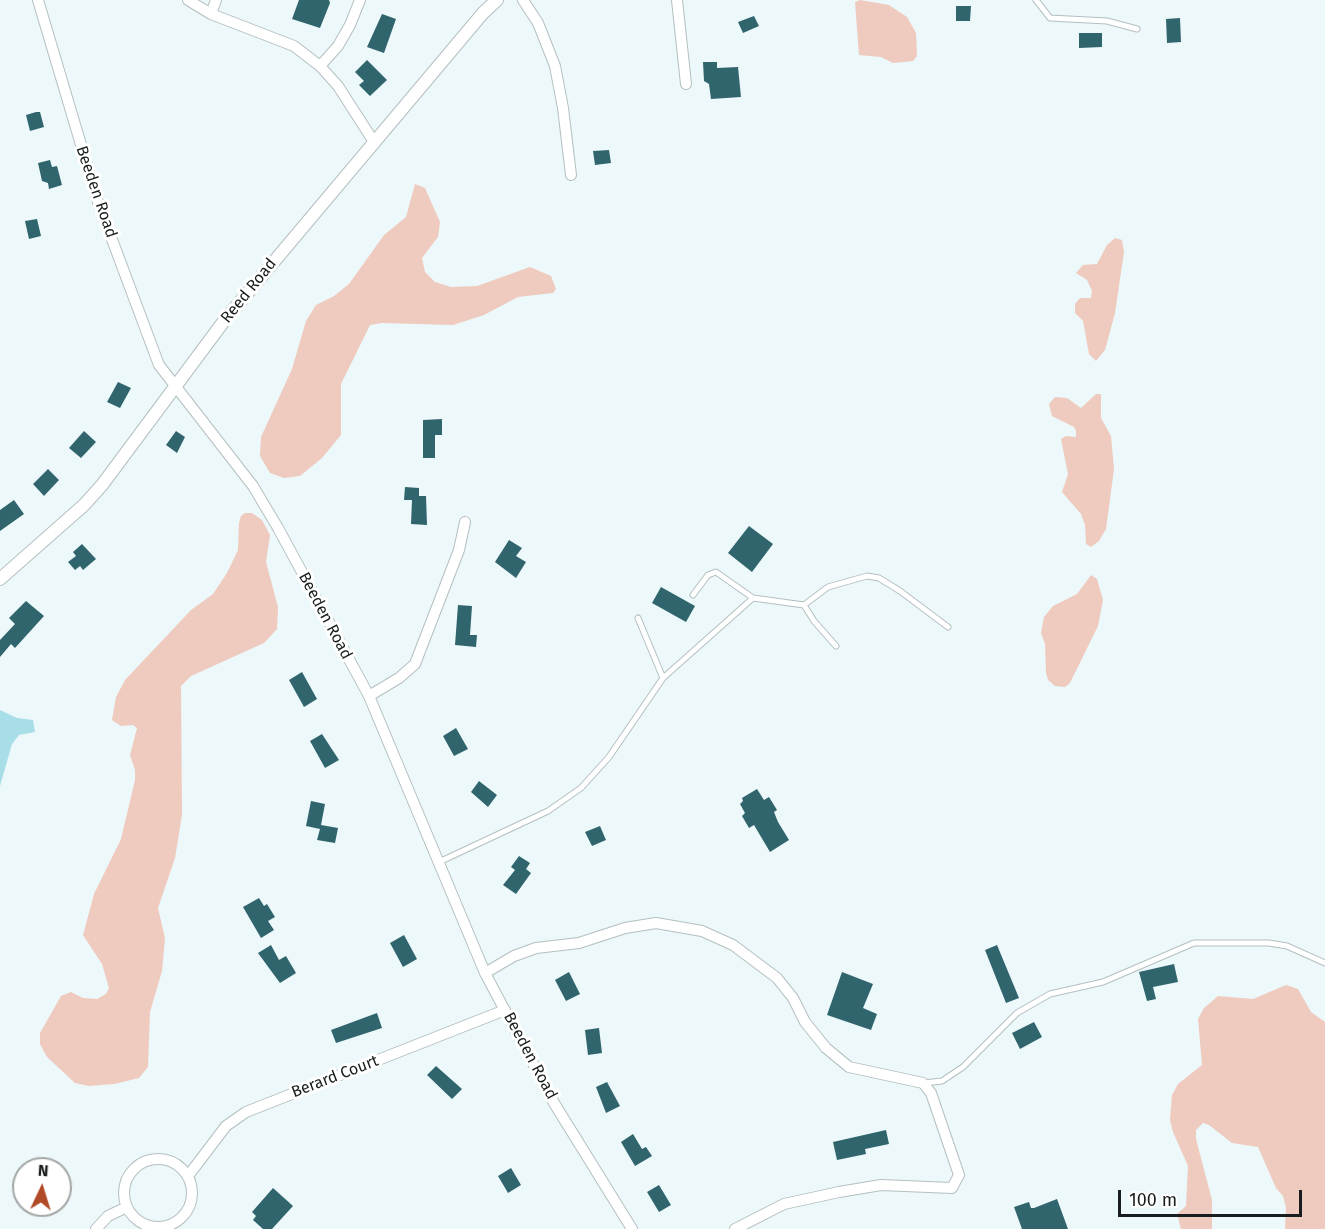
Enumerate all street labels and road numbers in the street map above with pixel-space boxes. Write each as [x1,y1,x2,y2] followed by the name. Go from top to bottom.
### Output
[71,144,121,240] street label: Beeden Road
[217,255,281,327] street label: Reed Road
[294,569,356,663] street label: Beeden Road
[499,1009,561,1103] street label: Beeden Road
[289,1052,381,1102] street label: Berard Court

